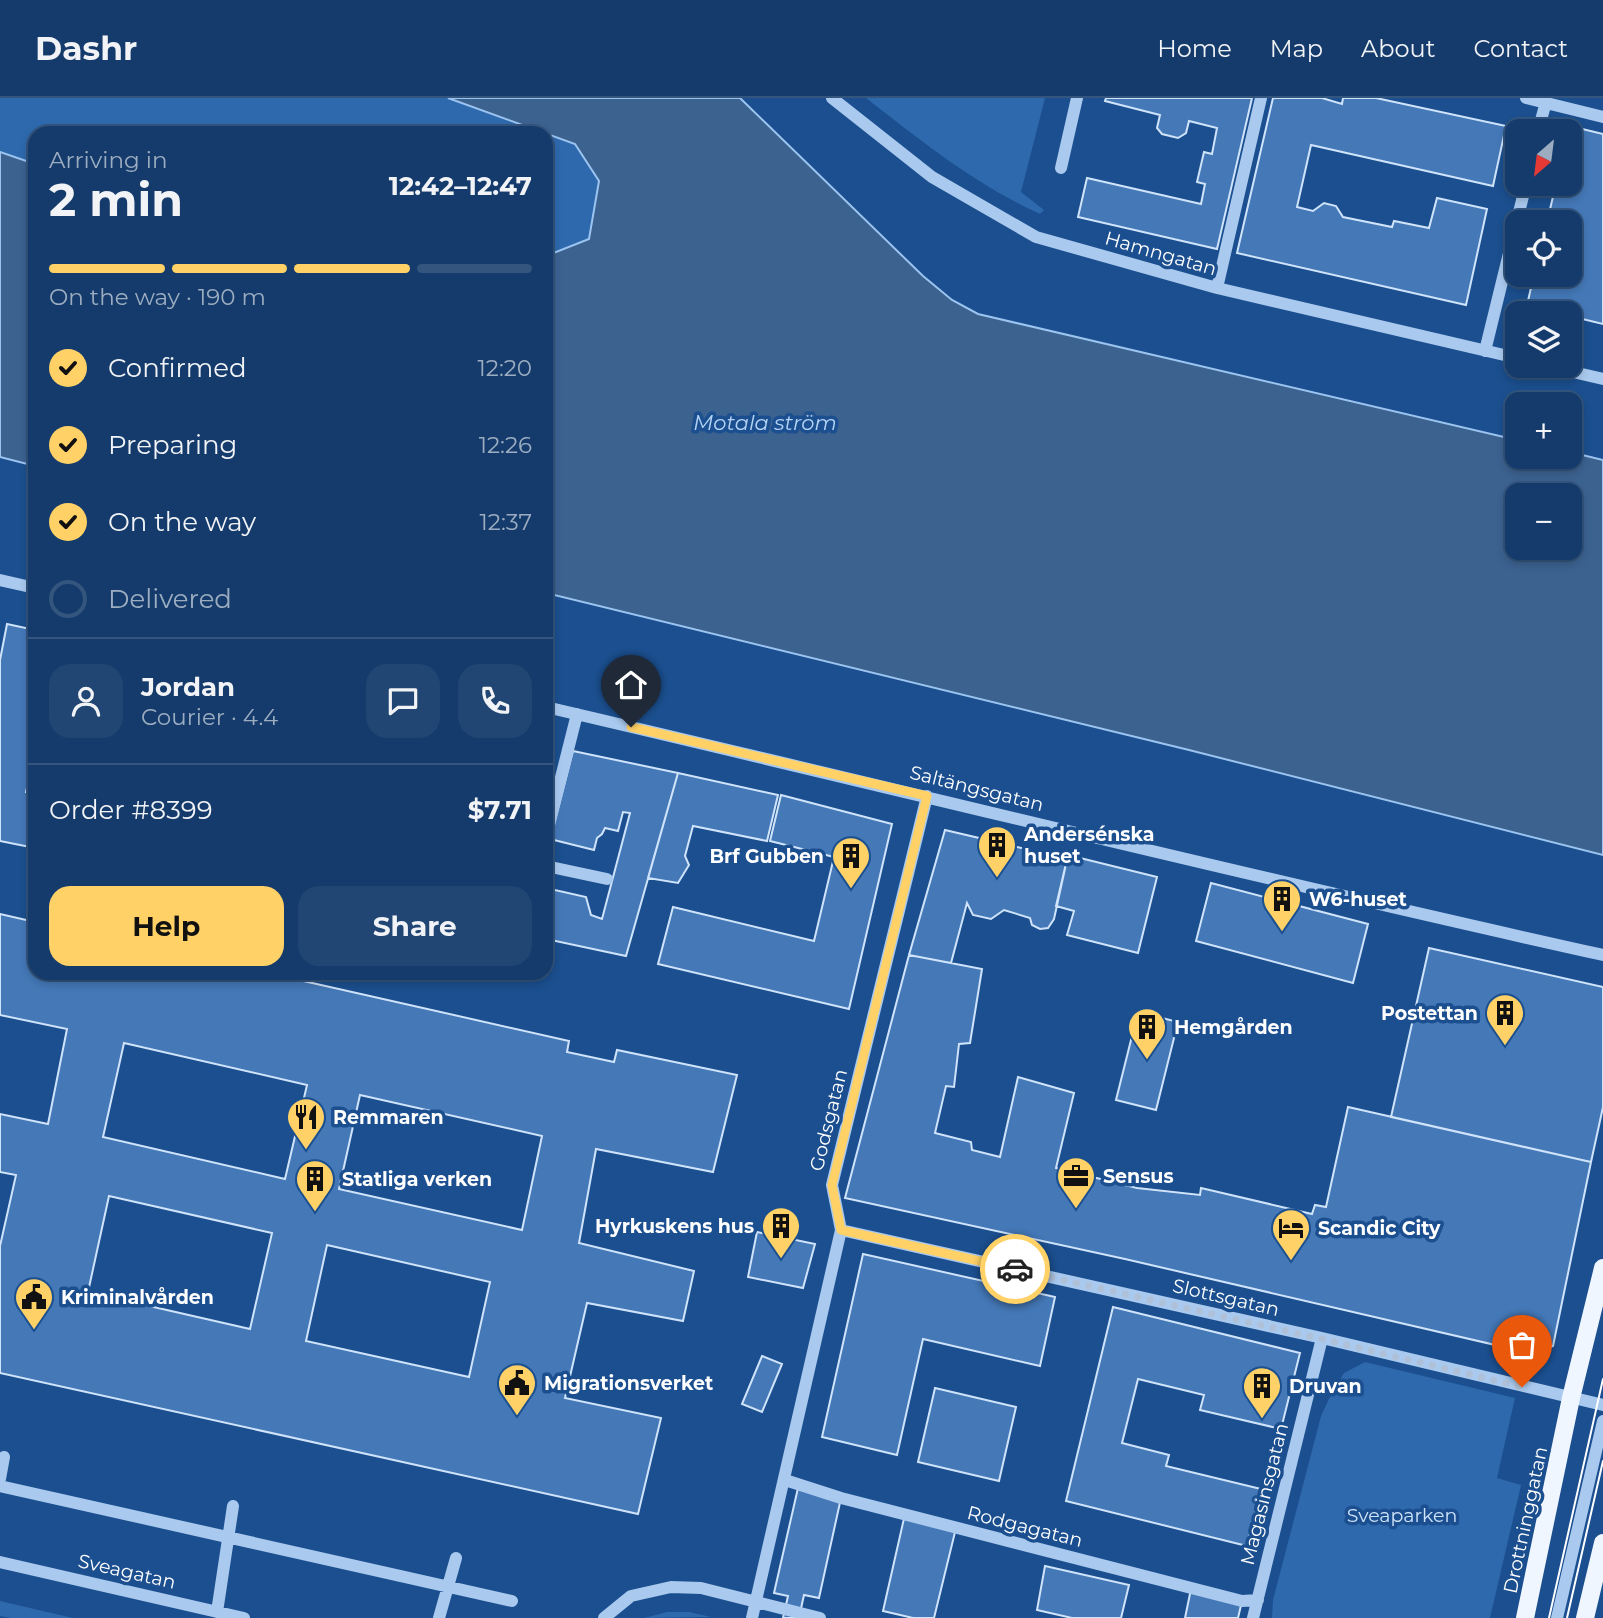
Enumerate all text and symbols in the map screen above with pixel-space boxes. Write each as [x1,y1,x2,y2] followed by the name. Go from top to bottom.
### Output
[35,28,137,68] text: Dashr
[1157,34,1232,63] text: Home
[1270,34,1323,63] text: Map
[1361,34,1435,63] text: About
[1473,34,1568,63] text: Contact
[1505,119,1582,196] north arrow
[1505,119,1582,560] map controls
[49,146,168,174] text: Arriving in
[389,170,532,202] text: 12:42–12:47
[49,171,183,228] text: 2 min
[1505,210,1582,287] button: locate
[1102,227,1219,280] street label: Hamngatan
[49,283,266,311] text: On the way · 190 m
[1505,301,1582,378] button: layers
[49,349,87,387] icon: check
[108,352,247,384] text: Confirmed
[478,354,532,382] text: 12:20
[1505,392,1582,469] button: +
[693,410,837,435] water label: Motala ström
[49,426,87,464] icon: check
[108,429,237,461] text: Preparing
[479,431,532,459] text: 12:26
[1505,483,1582,560] button: −
[49,503,87,541] icon: check
[108,506,256,538] text: On the way
[480,508,532,536] text: 12:37
[108,583,232,615] text: Delivered
[601,655,661,727] pin
[49,664,123,738] button: person
[366,664,440,738] button: chat
[458,664,532,738] button: phone
[612,666,650,704] icon: home
[141,671,235,703] text: Jordan
[141,703,278,731] text: Courier · 4.4
[908,761,1046,816] street label: Saltängsgatan
[49,794,213,826] text: Order #8399
[468,794,532,826] text: $7.71
[1023,823,1154,868] place label: Andersénska huset
[976,824,1018,879] building icon: Andersénska huset
[830,835,872,890] building icon: Brf Gubben
[710,845,824,868] place label: Brf Gubben
[1261,878,1303,933] building icon: W6-huset
[49,886,284,966] button: Help
[298,886,532,966] button: Share
[1309,888,1407,911] place label: W6-huset
[1484,992,1526,1047] building icon: Postettan
[1381,1002,1478,1025] place label: Postettan
[1126,1006,1168,1061] building icon: Hemgården
[1174,1016,1293,1039] place label: Hemgården
[805,1067,852,1174] street label: Godsgatan
[285,1096,327,1151] restaurant icon: Remmaren
[333,1106,444,1129] place label: Remmaren
[1055,1155,1097,1210] office icon: Sensus
[294,1158,336,1213] building icon: Statliga verken
[1103,1165,1173,1188] place label: Sensus
[342,1168,492,1191] place label: Statliga verken
[760,1205,802,1260] building icon: Hyrkuskens hus
[1270,1207,1312,1262] hotel icon: Scandic City
[595,1215,754,1238] place label: Hyrkuskens hus
[1318,1217,1441,1240] place label: Scandic City
[980,1234,1050,1304] courier
[996,1250,1034,1288] icon: car
[1170,1274,1281,1321] street label: Slottsgatan
[13,1276,55,1331] public building icon: Kriminalvården
[61,1286,214,1309] place label: Kriminalvården
[1492,1315,1552,1387] pin
[1503,1326,1541,1364] icon: bag
[496,1362,538,1417] public building icon: Migrationsverket
[1241,1365,1283,1420] building icon: Druvan
[544,1372,713,1395] place label: Migrationsverket
[1289,1375,1362,1398] place label: Druvan
[1236,1421,1293,1568] street label: Magasinsgatan
[1499,1445,1552,1596] street label: Drottninggatan
[965,1501,1085,1552] street label: Rodgagatan
[1347,1504,1457,1527] park label: Sveaparken
[76,1549,178,1594] street label: Sveagatan

